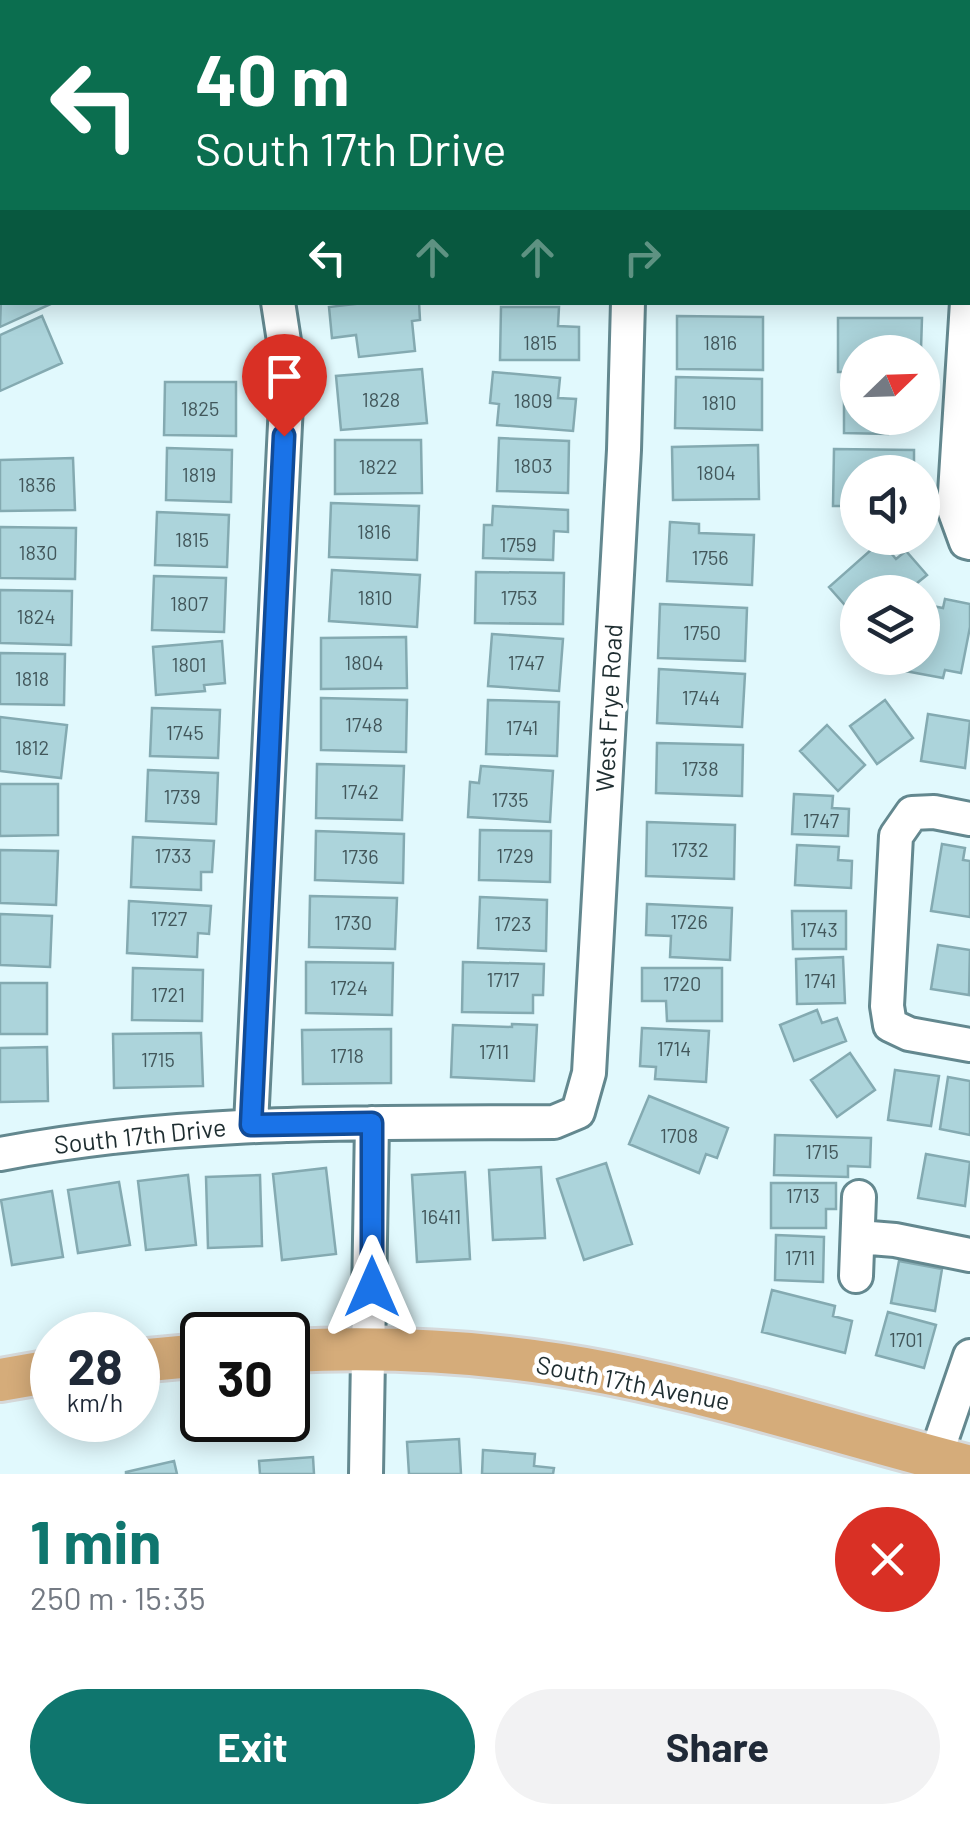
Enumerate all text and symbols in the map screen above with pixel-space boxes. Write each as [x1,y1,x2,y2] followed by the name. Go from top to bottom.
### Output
[195,36,350,120] text: 40 m
[30,40,160,170] icon: left
[195,121,507,175] text: South 17th Drive
[300,230,355,285] icon: left
[405,230,460,285] icon: ahead
[510,230,565,285] icon: ahead
[615,230,670,285] icon: right
[523,330,557,354] house number: 1815
[703,330,737,354] house number: 1816
[242,334,327,437] pin
[840,335,940,435] north arrow
[840,335,940,675] map controls
[257,349,312,404] icon: arrive
[362,387,400,411] house number: 1828
[513,388,553,412] house number: 1809
[701,390,737,414] house number: 1810
[181,396,219,420] house number: 1825
[513,453,553,477] house number: 1803
[359,454,397,478] house number: 1822
[840,455,940,555] button: sound
[696,460,736,484] house number: 1804
[182,462,216,486] house number: 1819
[18,472,56,496] house number: 1836
[357,519,391,543] house number: 1816
[175,527,209,551] house number: 1815
[499,532,537,556] house number: 1759
[18,540,58,564] house number: 1830
[691,545,729,569] house number: 1756
[840,575,940,675] button: layers
[357,585,393,609] house number: 1810
[500,585,538,609] house number: 1753
[170,591,209,615] house number: 1807
[16,604,56,628] house number: 1824
[683,620,721,644] house number: 1750
[589,623,627,793] street label: West Frye Road
[344,650,384,674] house number: 1804
[508,650,545,674] house number: 1747
[171,652,207,676] house number: 1801
[15,666,49,690] house number: 1818
[682,685,720,709] house number: 1744
[345,712,383,736] house number: 1748
[506,715,538,739] house number: 1741
[166,720,204,744] house number: 1745
[15,735,49,759] house number: 1812
[681,756,719,780] house number: 1738
[341,779,379,803] house number: 1742
[163,784,201,808] house number: 1739
[491,787,529,811] house number: 1735
[803,808,840,832] house number: 1747
[671,837,709,861] house number: 1732
[154,843,192,867] house number: 1733
[496,843,534,867] house number: 1729
[341,844,379,868] house number: 1736
[151,906,188,930] house number: 1727
[670,909,708,933] house number: 1726
[334,910,372,934] house number: 1730
[494,911,532,935] house number: 1723
[800,917,838,941] house number: 1743
[487,967,520,991] house number: 1717
[804,968,836,992] house number: 1741
[663,971,701,995] house number: 1720
[330,975,368,999] house number: 1724
[151,982,185,1006] house number: 1721
[657,1036,691,1060] house number: 1714
[479,1039,509,1063] house number: 1711
[330,1043,364,1067] house number: 1718
[141,1047,175,1071] house number: 1715
[52,1111,228,1159] street label: South 17th Drive
[660,1123,698,1147] house number: 1708
[805,1139,839,1163] house number: 1715
[786,1183,820,1207] house number: 1713
[421,1204,461,1228] house number: 16411
[320,1235,424,1339] position arrow
[785,1245,815,1269] house number: 1711
[180,1312,310,1442] speed limit sign: 30
[889,1327,923,1351] house number: 1701
[67,1335,123,1395] text: 28
[534,1349,733,1416] street label: South 17th Avenue
[67,1387,123,1417] text: km/h
[30,1504,161,1576] text: 1 min
[835,1507,940,1612] button: close
[30,1578,206,1616] text: 250 m · 15:35
[30,1689,475,1804] button: Exit
[495,1689,940,1804] button: Share

